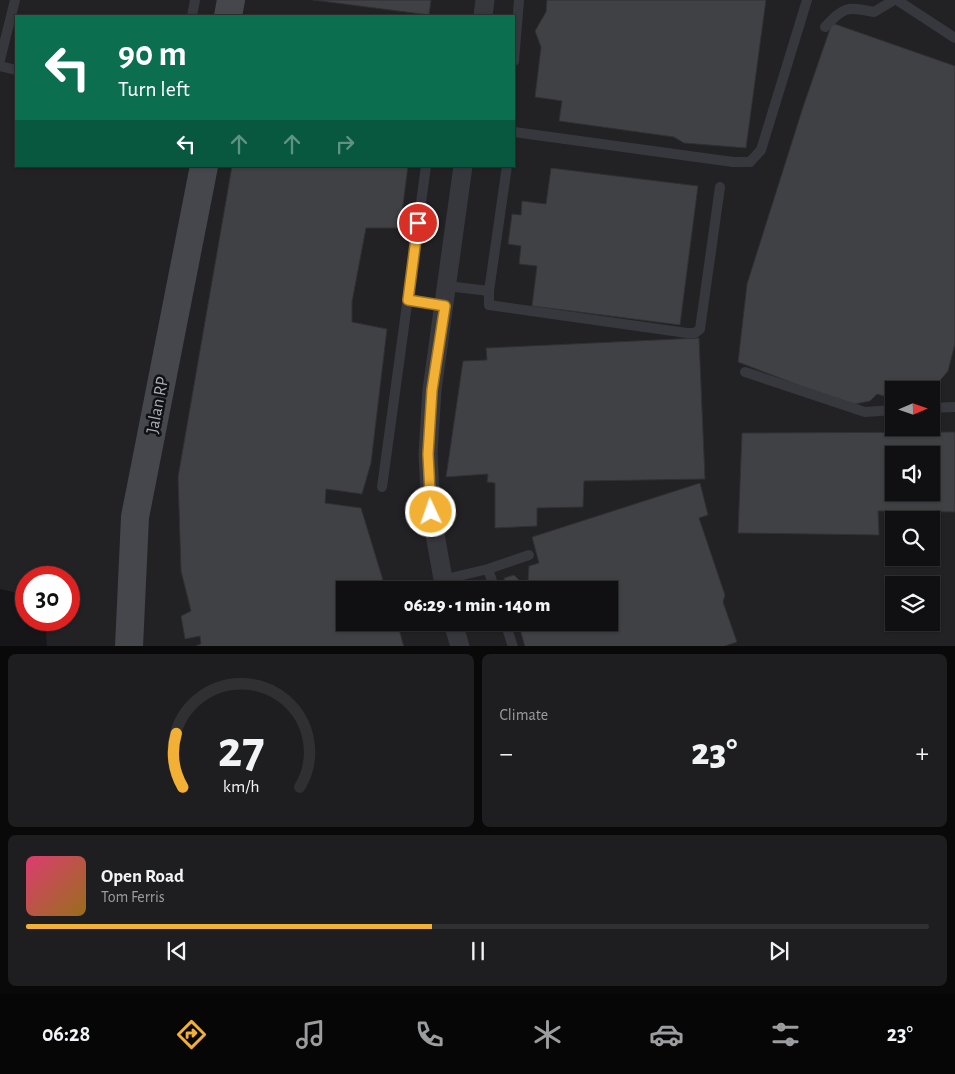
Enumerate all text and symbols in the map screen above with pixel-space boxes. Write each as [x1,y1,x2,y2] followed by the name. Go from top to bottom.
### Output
[35,35,100,100] icon: left
[118,37,187,72] text: 90 m
[118,78,190,100] text: Turn left
[172,130,200,158] icon: left
[225,130,253,158] icon: ahead
[278,130,306,158] icon: ahead
[331,130,359,158] icon: right
[397,202,439,244] pin
[404,209,432,237] icon: arrive
[144,375,172,435] street label: Jalan RP
[885,381,940,436] north arrow
[885,381,940,631] map controls
[885,446,940,501] button: sound
[404,485,456,537] position arrow
[885,511,940,566] button: search
[15,566,80,631] speed limit sign: 30
[885,576,940,631] button: layers
[404,596,550,615] text: 06:29 · 1 min · 140 m
[500,707,548,723] text: Climate
[217,724,264,776] text: 27
[691,734,737,772] text: 23°
[500,740,513,768] text: −
[916,740,929,768] text: +
[222,778,259,796] text: km/h
[101,867,184,886] text: Open Road
[101,889,165,905] text: Tom Ferris
[163,937,191,965] icon: previous
[464,937,492,965] icon: pause
[765,937,793,965] icon: next
[174,1017,209,1052] icon: directions
[293,1017,328,1052] icon: music
[412,1017,447,1052] icon: phone
[530,1017,565,1052] icon: climate
[649,1017,684,1052] icon: car
[768,1017,803,1052] icon: filters
[42,1023,90,1045] text: 06:28
[887,1023,913,1045] text: 23°

